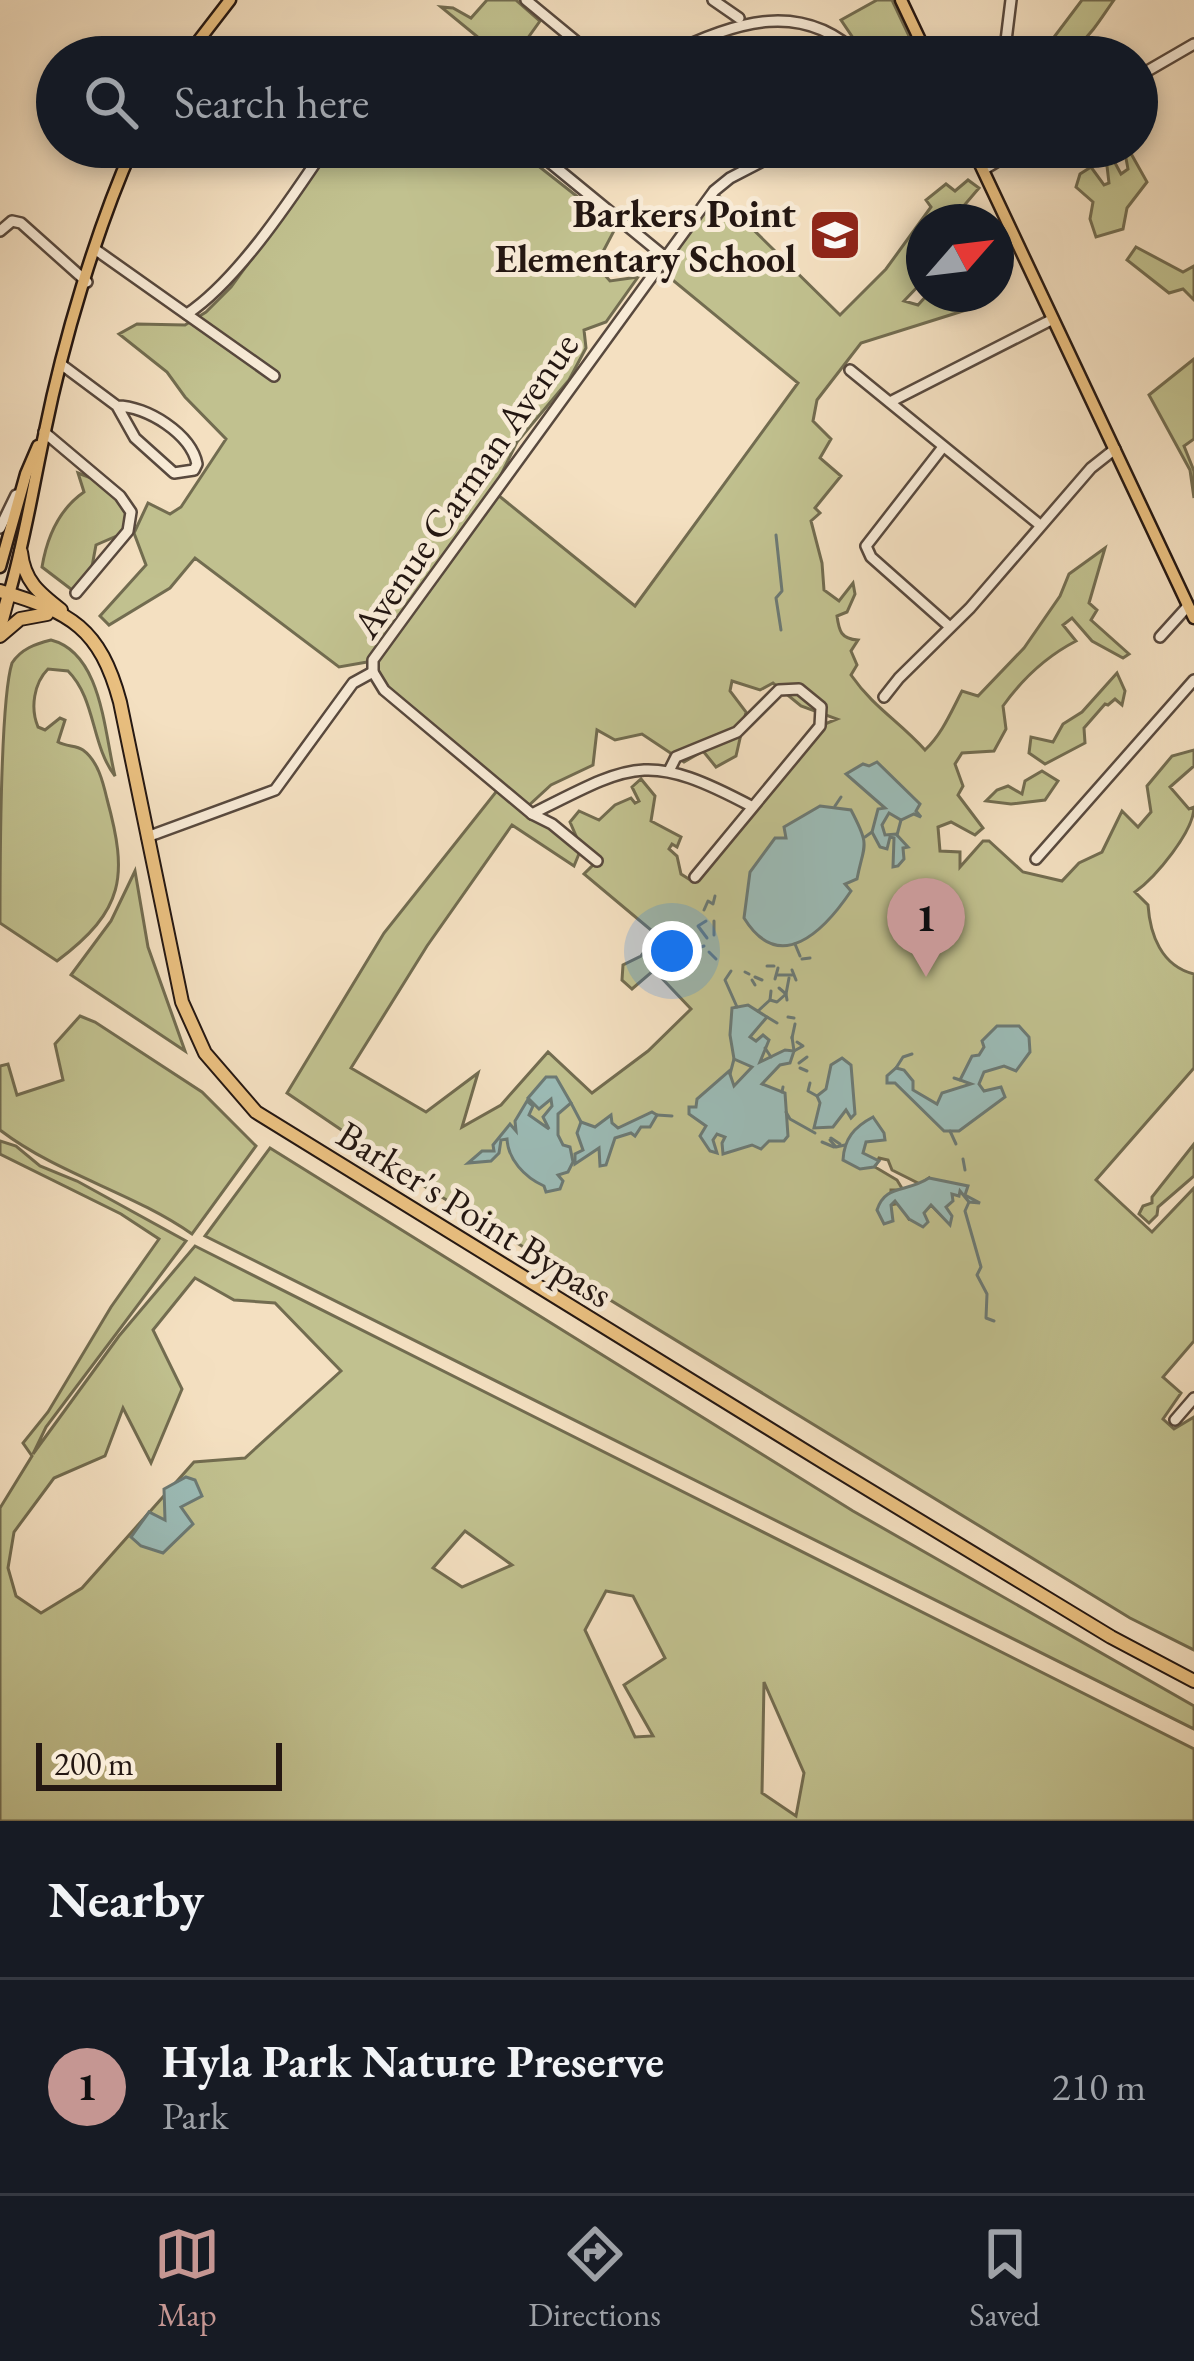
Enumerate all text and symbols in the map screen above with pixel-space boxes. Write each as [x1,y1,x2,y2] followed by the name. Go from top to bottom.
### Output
[36,36,1158,168] search box
[78,69,144,135] icon: search
[174,73,369,131] text: Search here
[495,188,796,284] place label: Barkers Point Elementary School
[906,204,1014,312] north arrow
[807,207,863,263] school or university icon: Barkers Point Elementary School
[340,322,590,649] street label: Avenue Carman Avenue
[887,878,965,977] pin: 1
[642,921,702,981] your location
[328,1109,622,1319] street label: Barker's Point Bypass
[36,1737,282,1790] scale bar
[54,1742,134,1785] text: 200 m
[48,1866,204,1932] text: Nearby
[162,2032,664,2090] text: Hyla Park Nature Preserve
[77,2061,97,2112] text: 1
[1052,2061,1146,2112] text: 210 m
[162,2090,228,2141] text: Park
[154,2221,220,2336] tab: Map
[528,2221,661,2336] tab: Directions
[969,2221,1040,2336] tab: Saved

